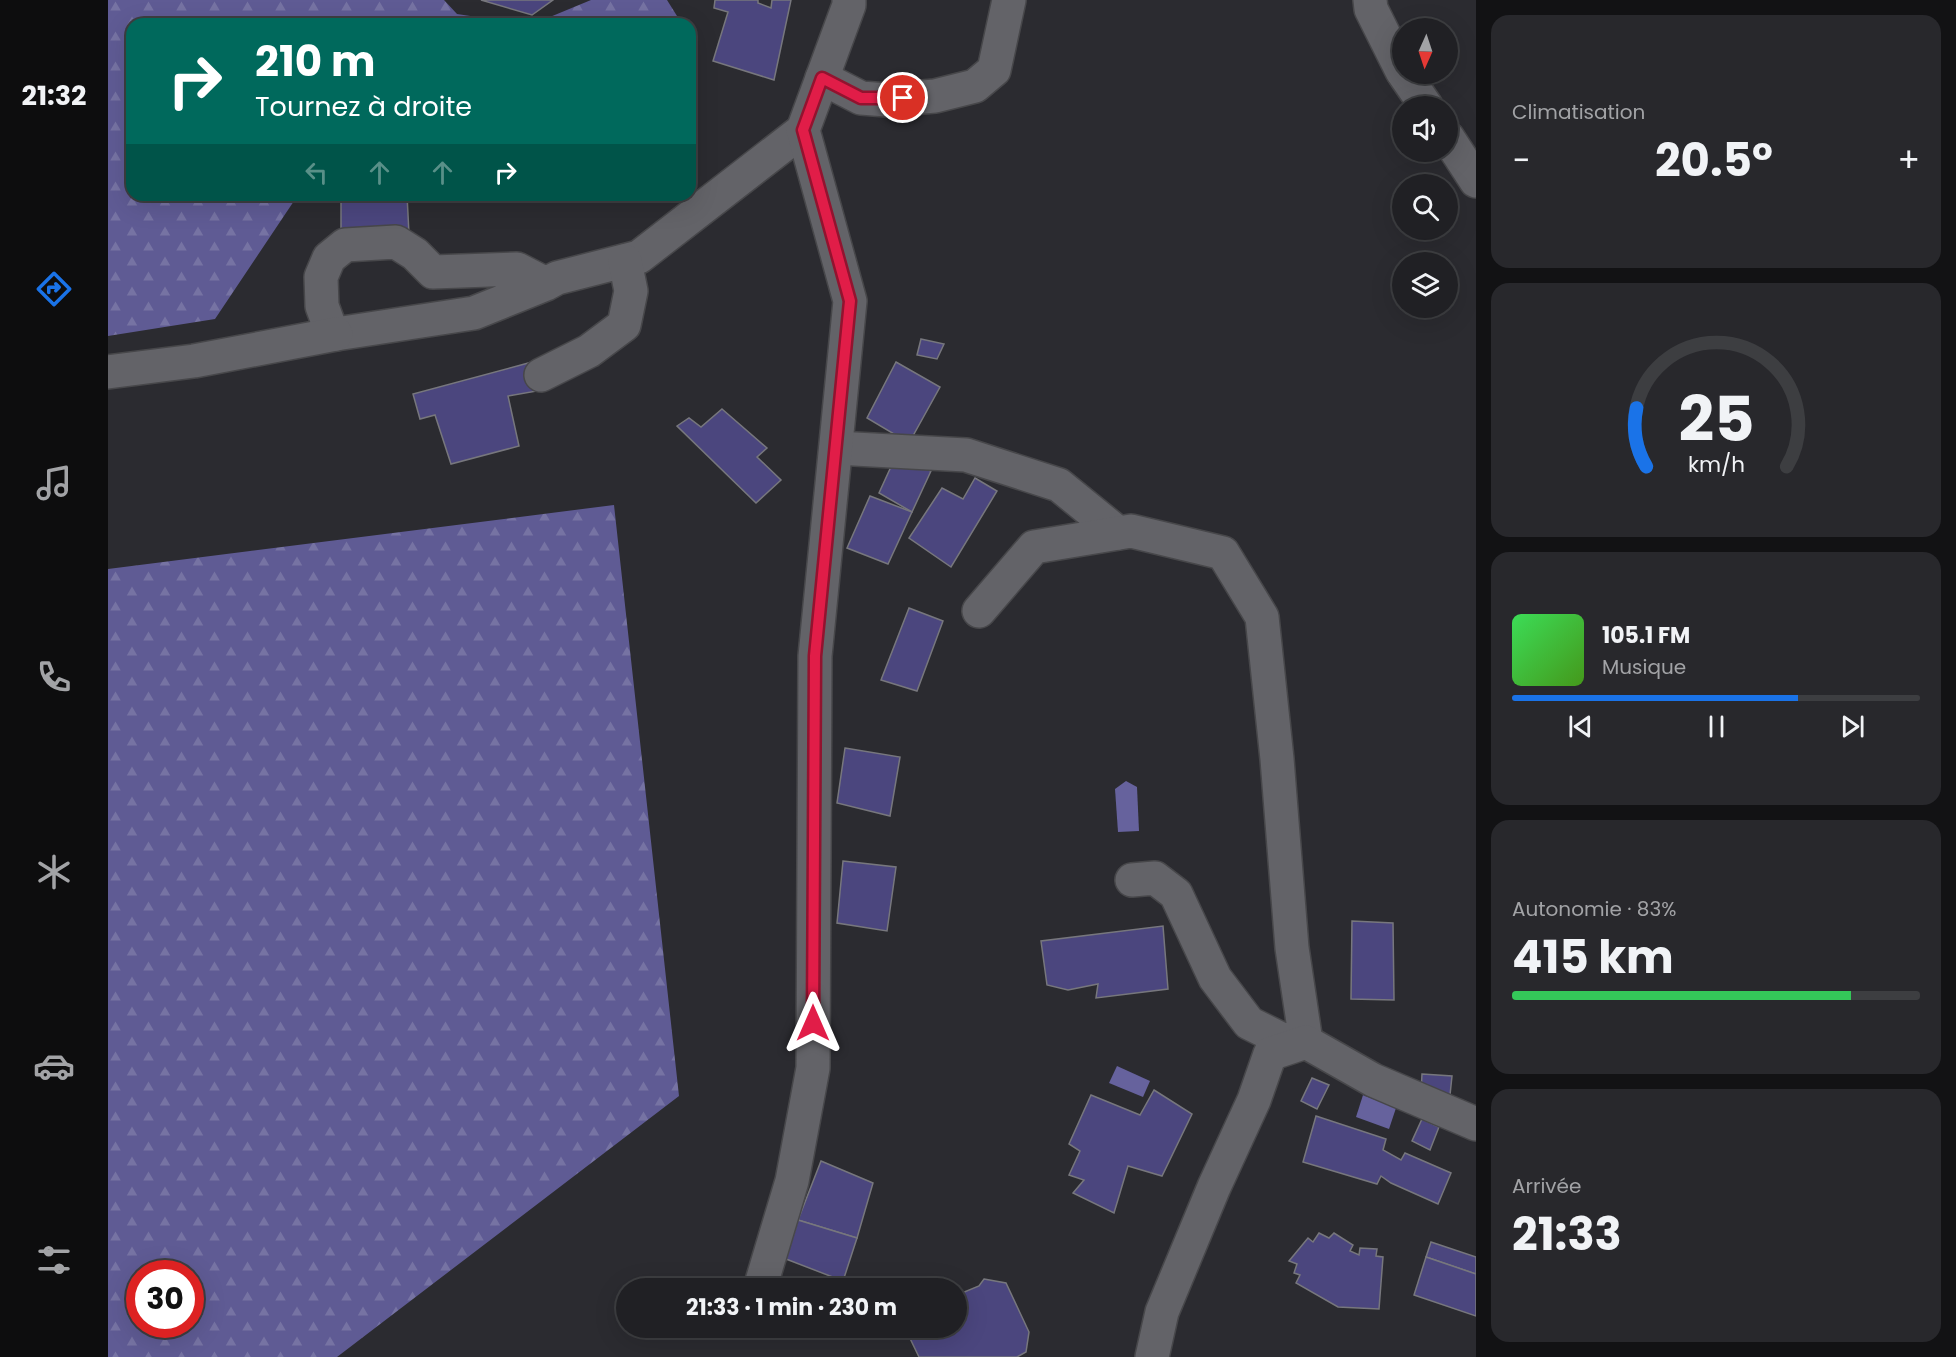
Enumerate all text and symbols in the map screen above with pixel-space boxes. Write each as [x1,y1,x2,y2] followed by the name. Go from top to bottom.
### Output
[1392,18,1458,84] north arrow
[1392,18,1458,318] map controls
[255,32,376,91] text: 210 m
[156,42,234,120] icon: right
[877,72,928,123] pin
[22,77,87,114] text: 21:32
[886,81,919,114] icon: arrive
[255,88,472,125] text: Tournez à droite
[1392,96,1458,162] button: sound
[1512,98,1645,126] text: Climatisation
[1655,129,1773,192] text: 20.5°
[1512,137,1530,184] text: −
[1897,137,1920,184] text: +
[300,156,333,189] icon: left
[363,156,396,189] icon: ahead
[426,156,459,189] icon: ahead
[489,156,522,189] icon: right
[1392,174,1458,240] button: search
[1392,252,1458,318] button: layers
[33,268,75,310] icon: directions
[1678,375,1754,463] text: 25
[1687,450,1745,481] text: km/h
[33,462,75,504] icon: music
[1602,620,1690,651] text: 105.1 FM
[1602,653,1686,681] text: Musique
[33,656,75,698] icon: phone
[1564,710,1597,743] icon: previous
[1700,710,1733,743] icon: pause
[1836,710,1869,743] icon: next
[33,851,75,893] icon: climate
[1512,895,1676,923] text: Autonomie · 83%
[1512,926,1674,989] text: 415 km
[781,991,845,1055] position arrow
[33,1045,75,1087] icon: car
[1512,1172,1581,1200] text: Arrivée
[1512,1203,1622,1266] text: 21:33
[33,1239,75,1281] icon: filters
[126,1260,204,1338] speed limit sign: 30
[686,1292,897,1323] text: 21:33 · 1 min · 230 m

